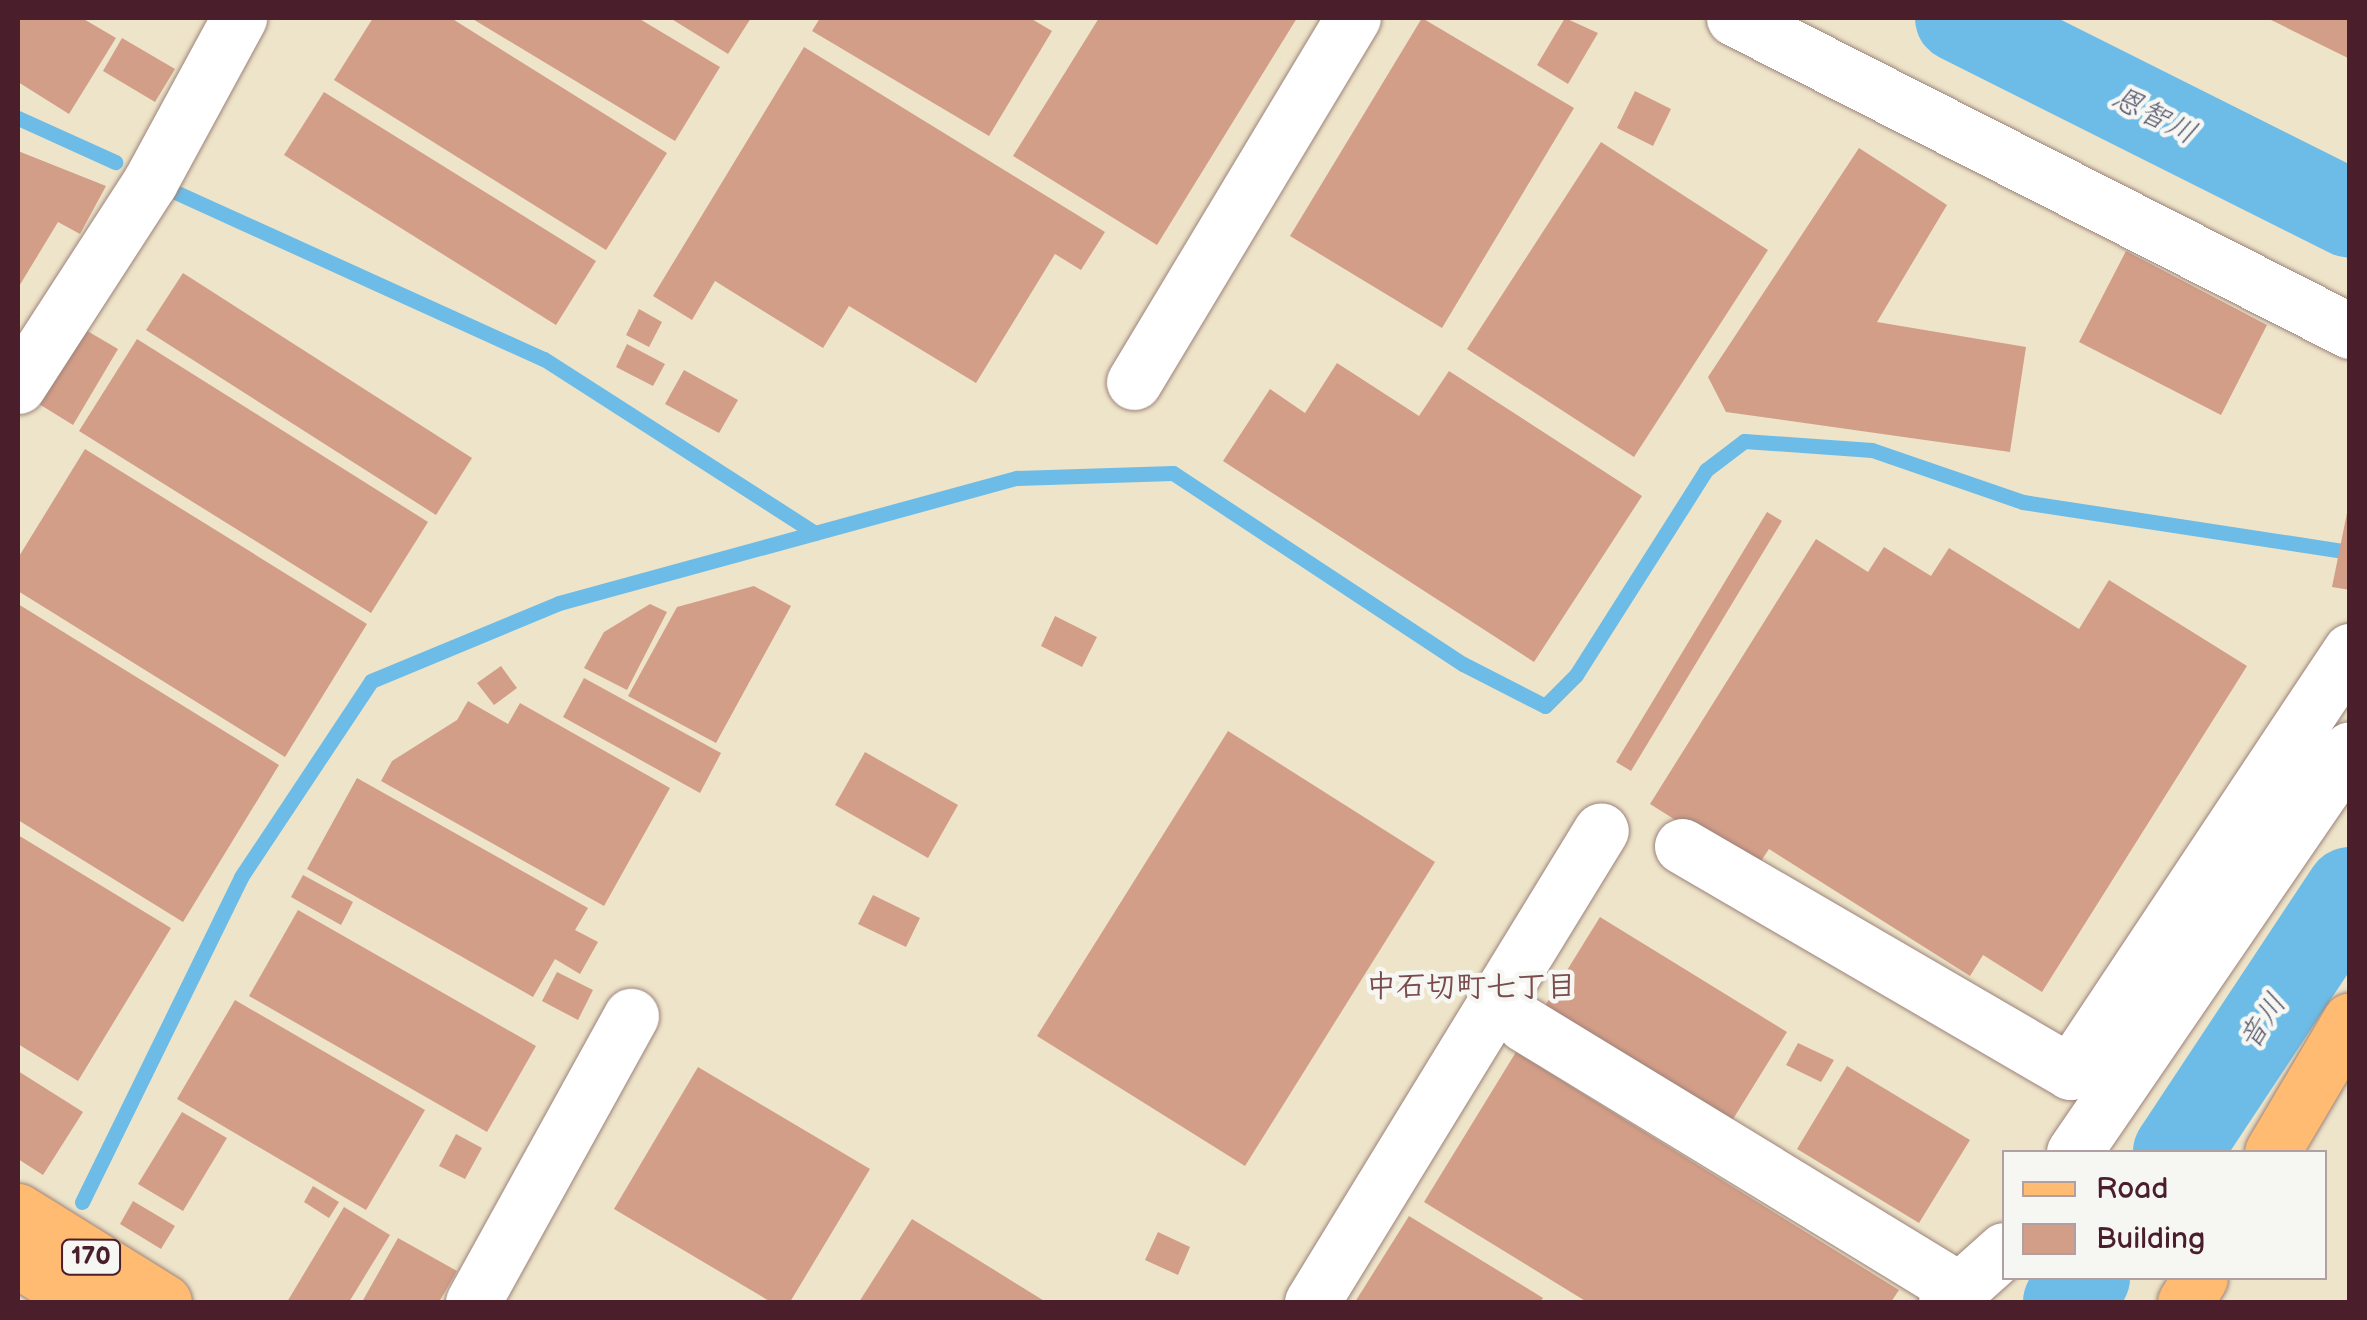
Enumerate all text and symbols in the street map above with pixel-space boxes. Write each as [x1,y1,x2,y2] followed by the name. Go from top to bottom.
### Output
[2106,80,2202,152] water label: 恩智川
[1366,969,1576,1005] district label: 中石切町七丁目
[2232,987,2294,1057] water label: 音川
[2002,1150,2327,1280] legend
[2096,1171,2169,1207] text: Road
[2096,1221,2205,1257] text: Building
[61,1237,121,1277] road number: 170

